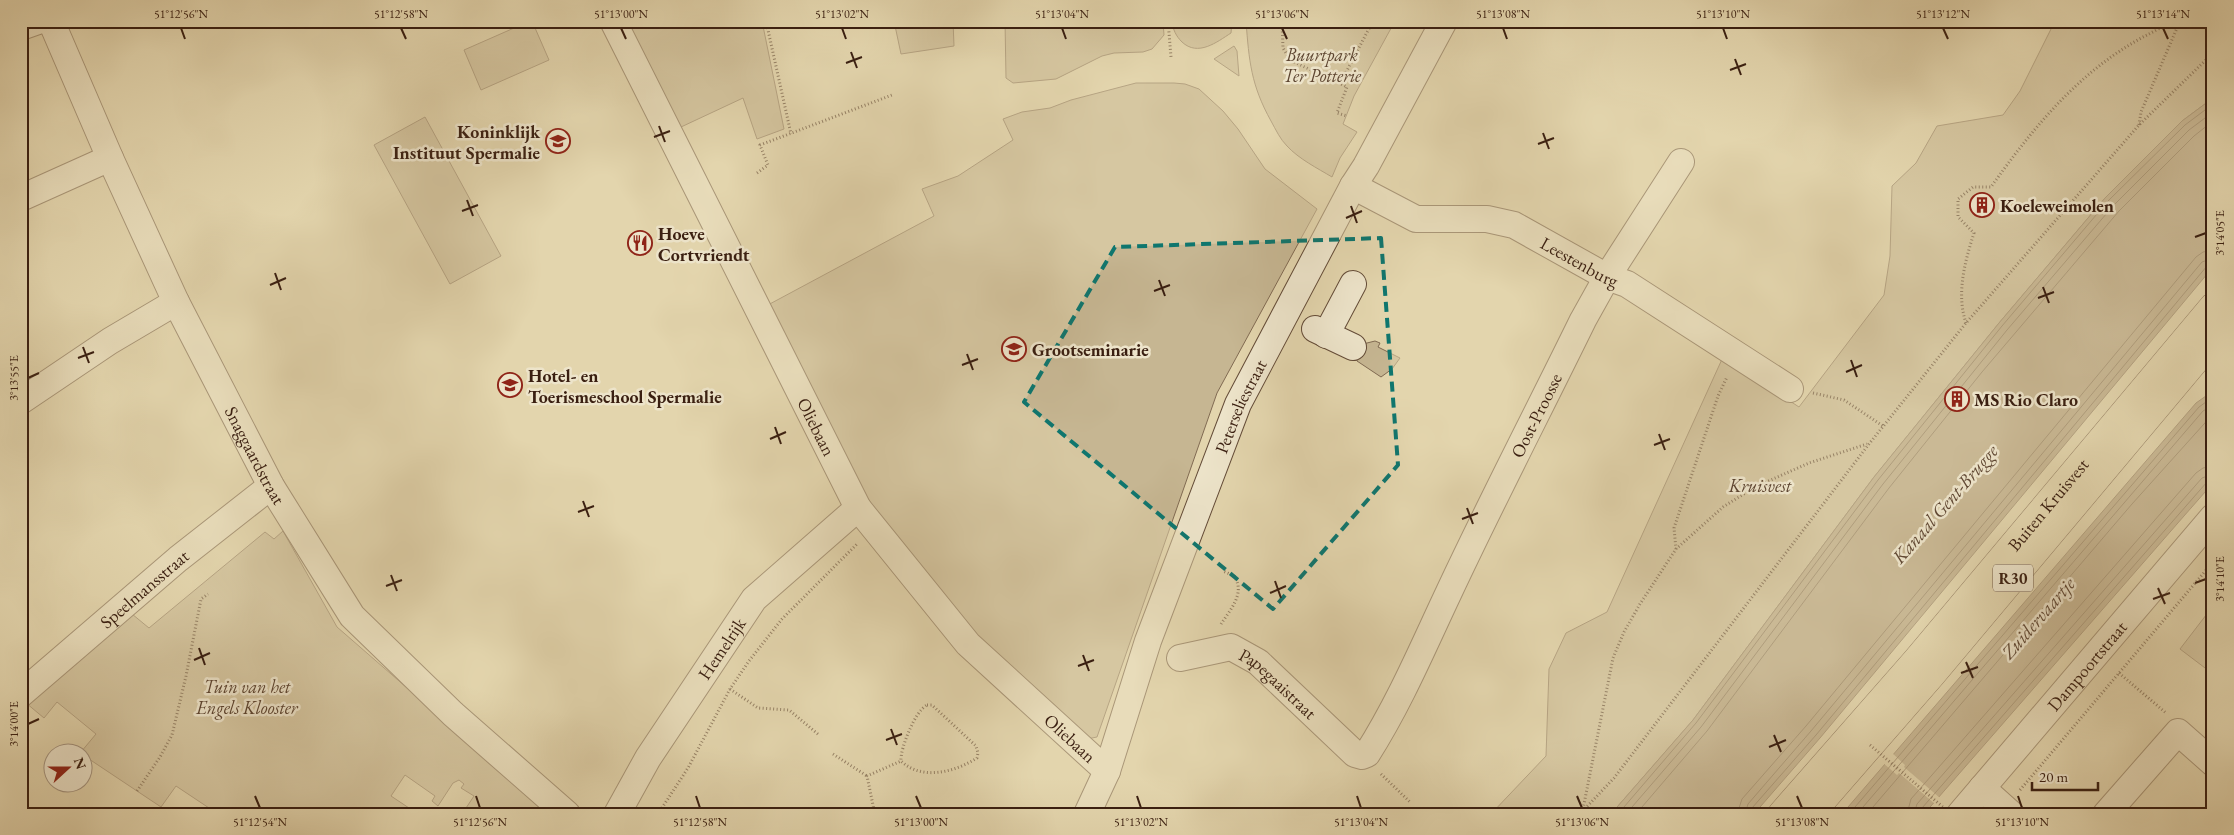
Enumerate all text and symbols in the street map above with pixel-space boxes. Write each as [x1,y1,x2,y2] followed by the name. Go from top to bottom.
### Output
[154,6,208,22] text: 51°12'56"N
[374,6,428,22] text: 51°12'58"N
[594,6,648,22] text: 51°13'00"N
[815,6,869,22] text: 51°13'02"N
[1035,6,1089,22] text: 51°13'04"N
[1255,6,1309,22] text: 51°13'06"N
[1476,6,1530,22] text: 51°13'08"N
[1696,6,1750,22] text: 51°13'10"N
[1916,6,1970,22] text: 51°13'12"N
[2136,6,2190,22] text: 51°13'14"N
[1283,43,1362,87] park label: Buurtpark Ter Potterie
[393,120,541,164] place label: Koninklijk Instituut Spermalie
[545,128,571,154] school or university icon: Koninklijk Instituut Spermalie
[1969,192,1995,218] building icon: Koeleweimolen
[2000,194,2114,217] place label: Koeleweimolen
[2212,210,2228,256] text: 3°14'05"E
[658,222,750,266] place label: Hoeve Cortvriendt
[627,230,653,256] restaurant icon: Hoeve Cortvriendt
[1537,231,1622,292] street label: Leestenburg
[1001,336,1027,362] school or university icon: Grootseminarie
[1032,338,1149,361] place label: Grootseminarie
[6,355,22,401] text: 3°13'55"E
[1209,355,1271,456] street label: Peterseliestraat
[528,364,722,408] place label: Hotel- en Toerismeschool Spermalie
[1505,369,1567,461] street label: Oost-Proosse
[497,372,523,398] school or university icon: Hotel- en Toerismeschool Spermalie
[1944,386,1970,412] building icon: MS Rio Claro
[1974,388,2078,411] place label: MS Rio Claro
[793,394,842,460] street label: Oliebaan
[220,402,291,509] street label: Snaggaardstraat
[1886,439,2004,570] water label: Kanaal Gent-Brugge
[2002,453,2093,555] street label: Buiten Kruisvest
[1728,474,1792,497] park label: Kruisvest
[95,544,193,633] street label: Speelmansstraat
[2212,556,2228,602] text: 3°14'10"E
[1993,564,2033,592] road number: R30
[1995,571,2081,665] water label: Zuidervaartje
[692,612,750,684] street label: Hemelrijk
[2042,616,2131,715] street label: Dampoortstraat
[1235,643,1322,724] street label: Papegaaistraat
[195,675,299,720] park label: Tuin van het Engels Klooster
[6,701,22,747] text: 3°14'00"E
[1040,708,1102,768] street label: Oliebaan
[42,742,92,792] north arrow
[70,755,91,772] text: N
[2032,760,2098,792] scale bar
[2039,767,2068,786] text: 20 m
[233,814,287,830] text: 51°12'54"N
[453,814,507,830] text: 51°12'56"N
[673,814,727,830] text: 51°12'58"N
[894,814,948,830] text: 51°13'00"N
[1114,814,1168,830] text: 51°13'02"N
[1334,814,1388,830] text: 51°13'04"N
[1555,814,1609,830] text: 51°13'06"N
[1775,814,1829,830] text: 51°13'08"N
[1995,814,2049,830] text: 51°13'10"N

